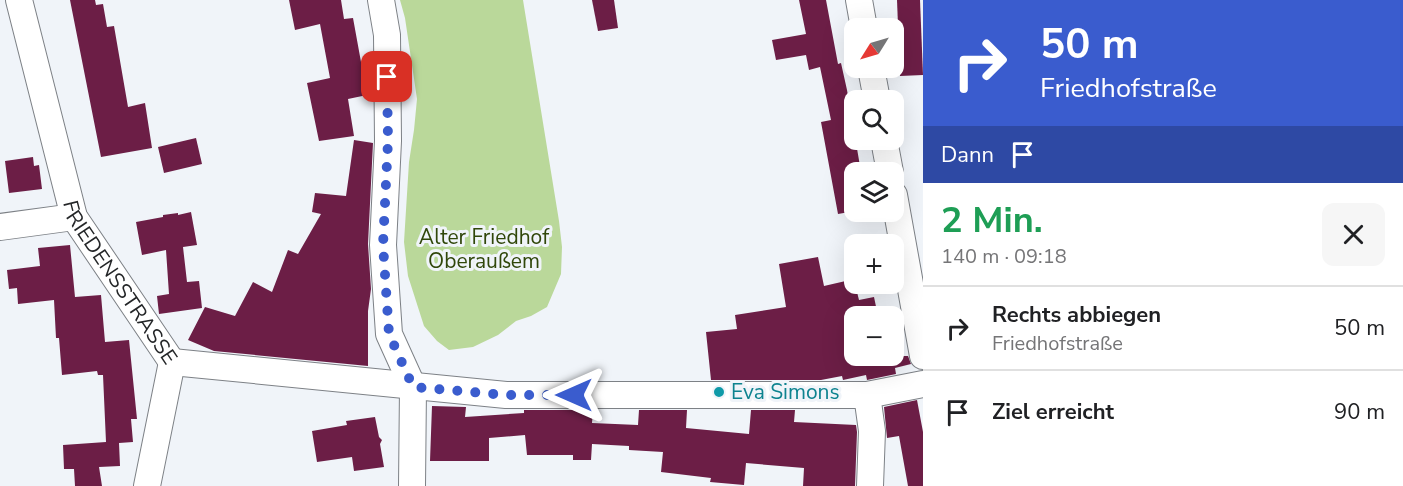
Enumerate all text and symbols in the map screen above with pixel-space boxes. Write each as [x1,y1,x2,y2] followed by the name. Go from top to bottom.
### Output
[1040,16,1139,73] text: 50 m
[844,18,904,78] north arrow
[844,18,904,366] map controls
[941,24,1019,102] icon: right
[361,51,412,102] pin
[370,60,403,93] icon: arrive
[1040,70,1217,107] text: Friedhofstraße
[844,90,904,150] button: search
[1006,138,1039,171] icon: arrive
[941,140,994,170] text: Dann
[844,162,904,222] button: layers
[941,196,1043,245] text: 2 Min.
[56,197,184,370] street label: FRIEDENSSTRASSE
[1322,203,1385,266] button: close
[419,223,550,275] park label: Alter Friedhof Oberaußem
[844,234,904,294] button: +
[941,243,1067,270] text: 140 m · 09:18
[992,300,1161,330] text: Rechts abbiegen
[844,306,904,366] button: −
[941,312,974,345] icon: right
[1334,313,1385,343] text: 50 m
[992,330,1123,357] text: Friedhofstraße
[542,363,606,427] position arrow
[731,378,840,406] place label: Eva Simons
[712,385,726,399] marker: Eva Simons
[941,396,974,429] icon: arrive
[992,397,1114,427] text: Ziel erreicht
[1334,397,1385,427] text: 90 m

